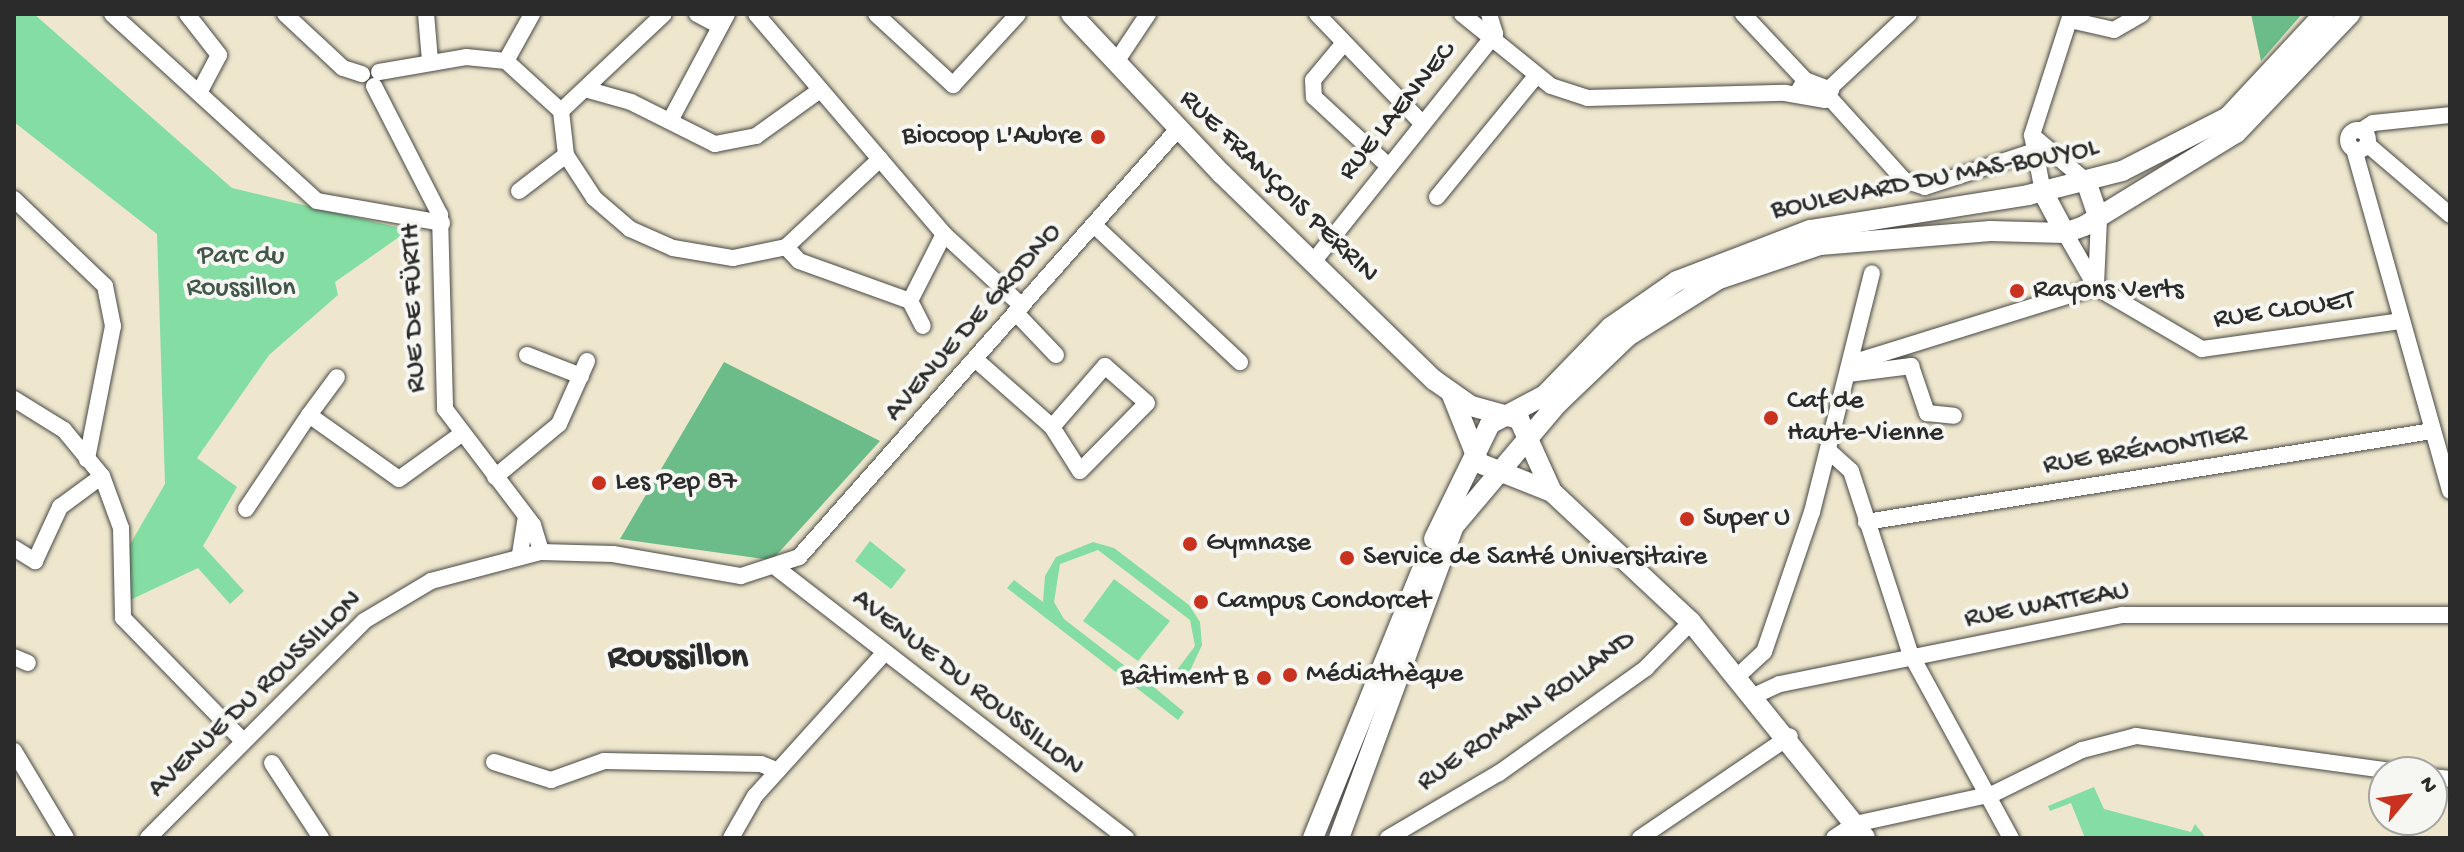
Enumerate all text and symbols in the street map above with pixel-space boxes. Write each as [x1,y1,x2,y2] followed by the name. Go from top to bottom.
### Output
[1332,36,1464,188] street label: RUE LAENNEC
[1171,83,1385,291] street label: RUE FRANÇOIS PERRIN
[902,120,1082,154] place label: Biocoop L'Aubre
[1089,128,1107,146] marker: Biocoop L'Aubre
[1768,132,2102,228] street label: BOULEVARD DU MAS-BOUYOL
[878,217,1070,429] street label: AVENUE DE GRODNO
[395,223,435,393] street label: RUE DE FÜRTH
[186,240,296,306] park label: Parc du Roussillon
[2033,274,2183,308] place label: Rayons Verts
[2008,282,2026,300] marker: Rayons Verts
[2212,285,2356,337] street label: RUE CLOUET
[1787,385,1943,451] place label: Caf de Haute-Vienne
[1762,409,1780,427] marker: Caf de Haute-Vienne
[2041,418,2249,484] street label: RUE BRÉMONTIER
[615,466,737,500] place label: Les Pep 87
[590,474,608,492] marker: Les Pep 87
[1703,502,1790,536] place label: Super U
[1678,510,1696,528] marker: Super U
[1206,527,1311,561] place label: Gymnase
[1181,535,1199,553] marker: Gymnase
[1363,541,1707,575] place label: Service de Santé Universitaire
[1338,549,1356,567] marker: Service de Santé Universitaire
[1962,575,2132,637] street label: RUE WATTEAU
[844,583,1090,785] street label: AVENUE DU ROUSSILLON
[142,584,370,806] street label: AVENUE DU ROUSSILLON
[1217,585,1431,619] place label: Campus Condorcet
[1192,593,1210,611] marker: Campus Condorcet
[1411,624,1643,800] street label: RUE ROMAIN ROLLAND
[608,637,748,681] district label: Roussillon
[1306,658,1463,692] place label: Médiathèque
[1121,661,1248,695] place label: Bâtiment B
[1281,666,1299,684] marker: Médiathèque
[1255,669,1273,687] marker: Bâtiment B
[2368,756,2448,836] north arrow
[2412,773,2442,798] text: N

